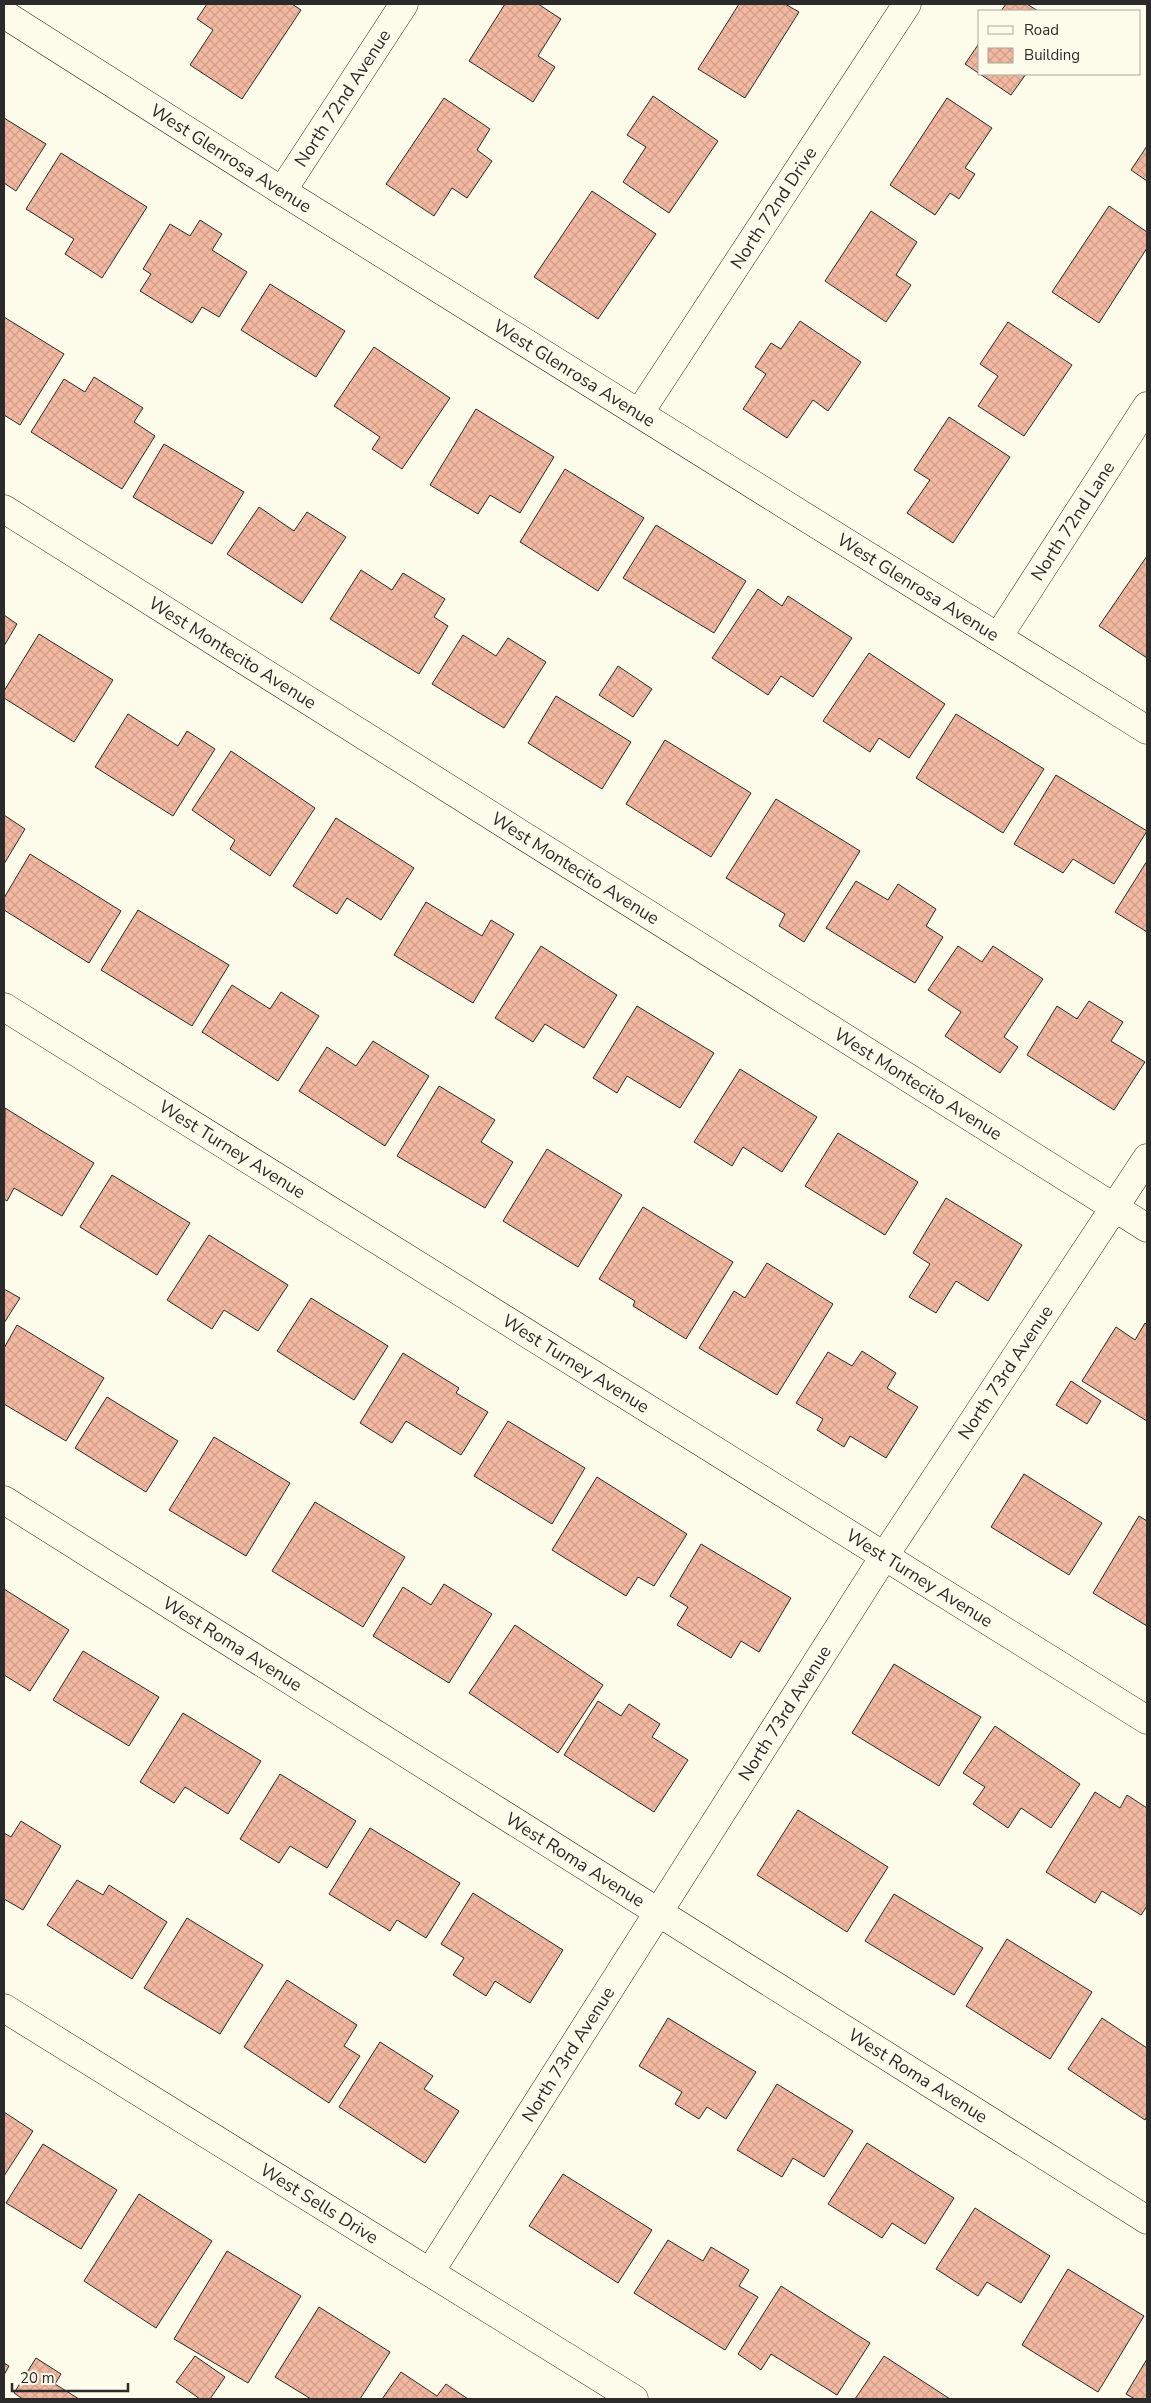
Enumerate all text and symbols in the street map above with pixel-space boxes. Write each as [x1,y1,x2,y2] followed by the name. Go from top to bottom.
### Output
[978,10,1141,75] legend
[1024,20,1059,40] text: Road
[289,25,396,171] street label: North 72nd Avenue
[1024,45,1080,65] text: Building
[146,98,316,218] street label: West Glenrosa Avenue
[725,142,822,273] street label: North 72nd Drive
[489,314,660,433] street label: West Glenrosa Avenue
[1025,457,1120,585] street label: North 72nd Lane
[833,528,1004,647] street label: West Glenrosa Avenue
[144,591,321,715] street label: West Montecito Avenue
[487,807,664,930] street label: West Montecito Avenue
[830,1022,1007,1146] street label: West Montecito Avenue
[154,1094,310,1204] street label: West Turney Avenue
[953,1301,1058,1444] street label: North 73rd Avenue
[498,1309,654,1419] street label: West Turney Avenue
[841,1523,997,1633] street label: West Turney Avenue
[158,1591,307,1697] street label: West Roma Avenue
[733,1641,837,1785] street label: North 73rd Avenue
[501,1807,649,1913] street label: West Roma Avenue
[516,1982,620,2126] street label: North 73rd Avenue
[843,2023,992,2129] street label: West Roma Avenue
[255,2158,383,2249] street label: West Sells Drive
[12,2360,129,2392] scale bar
[20,2368,55,2388] text: 20 m

